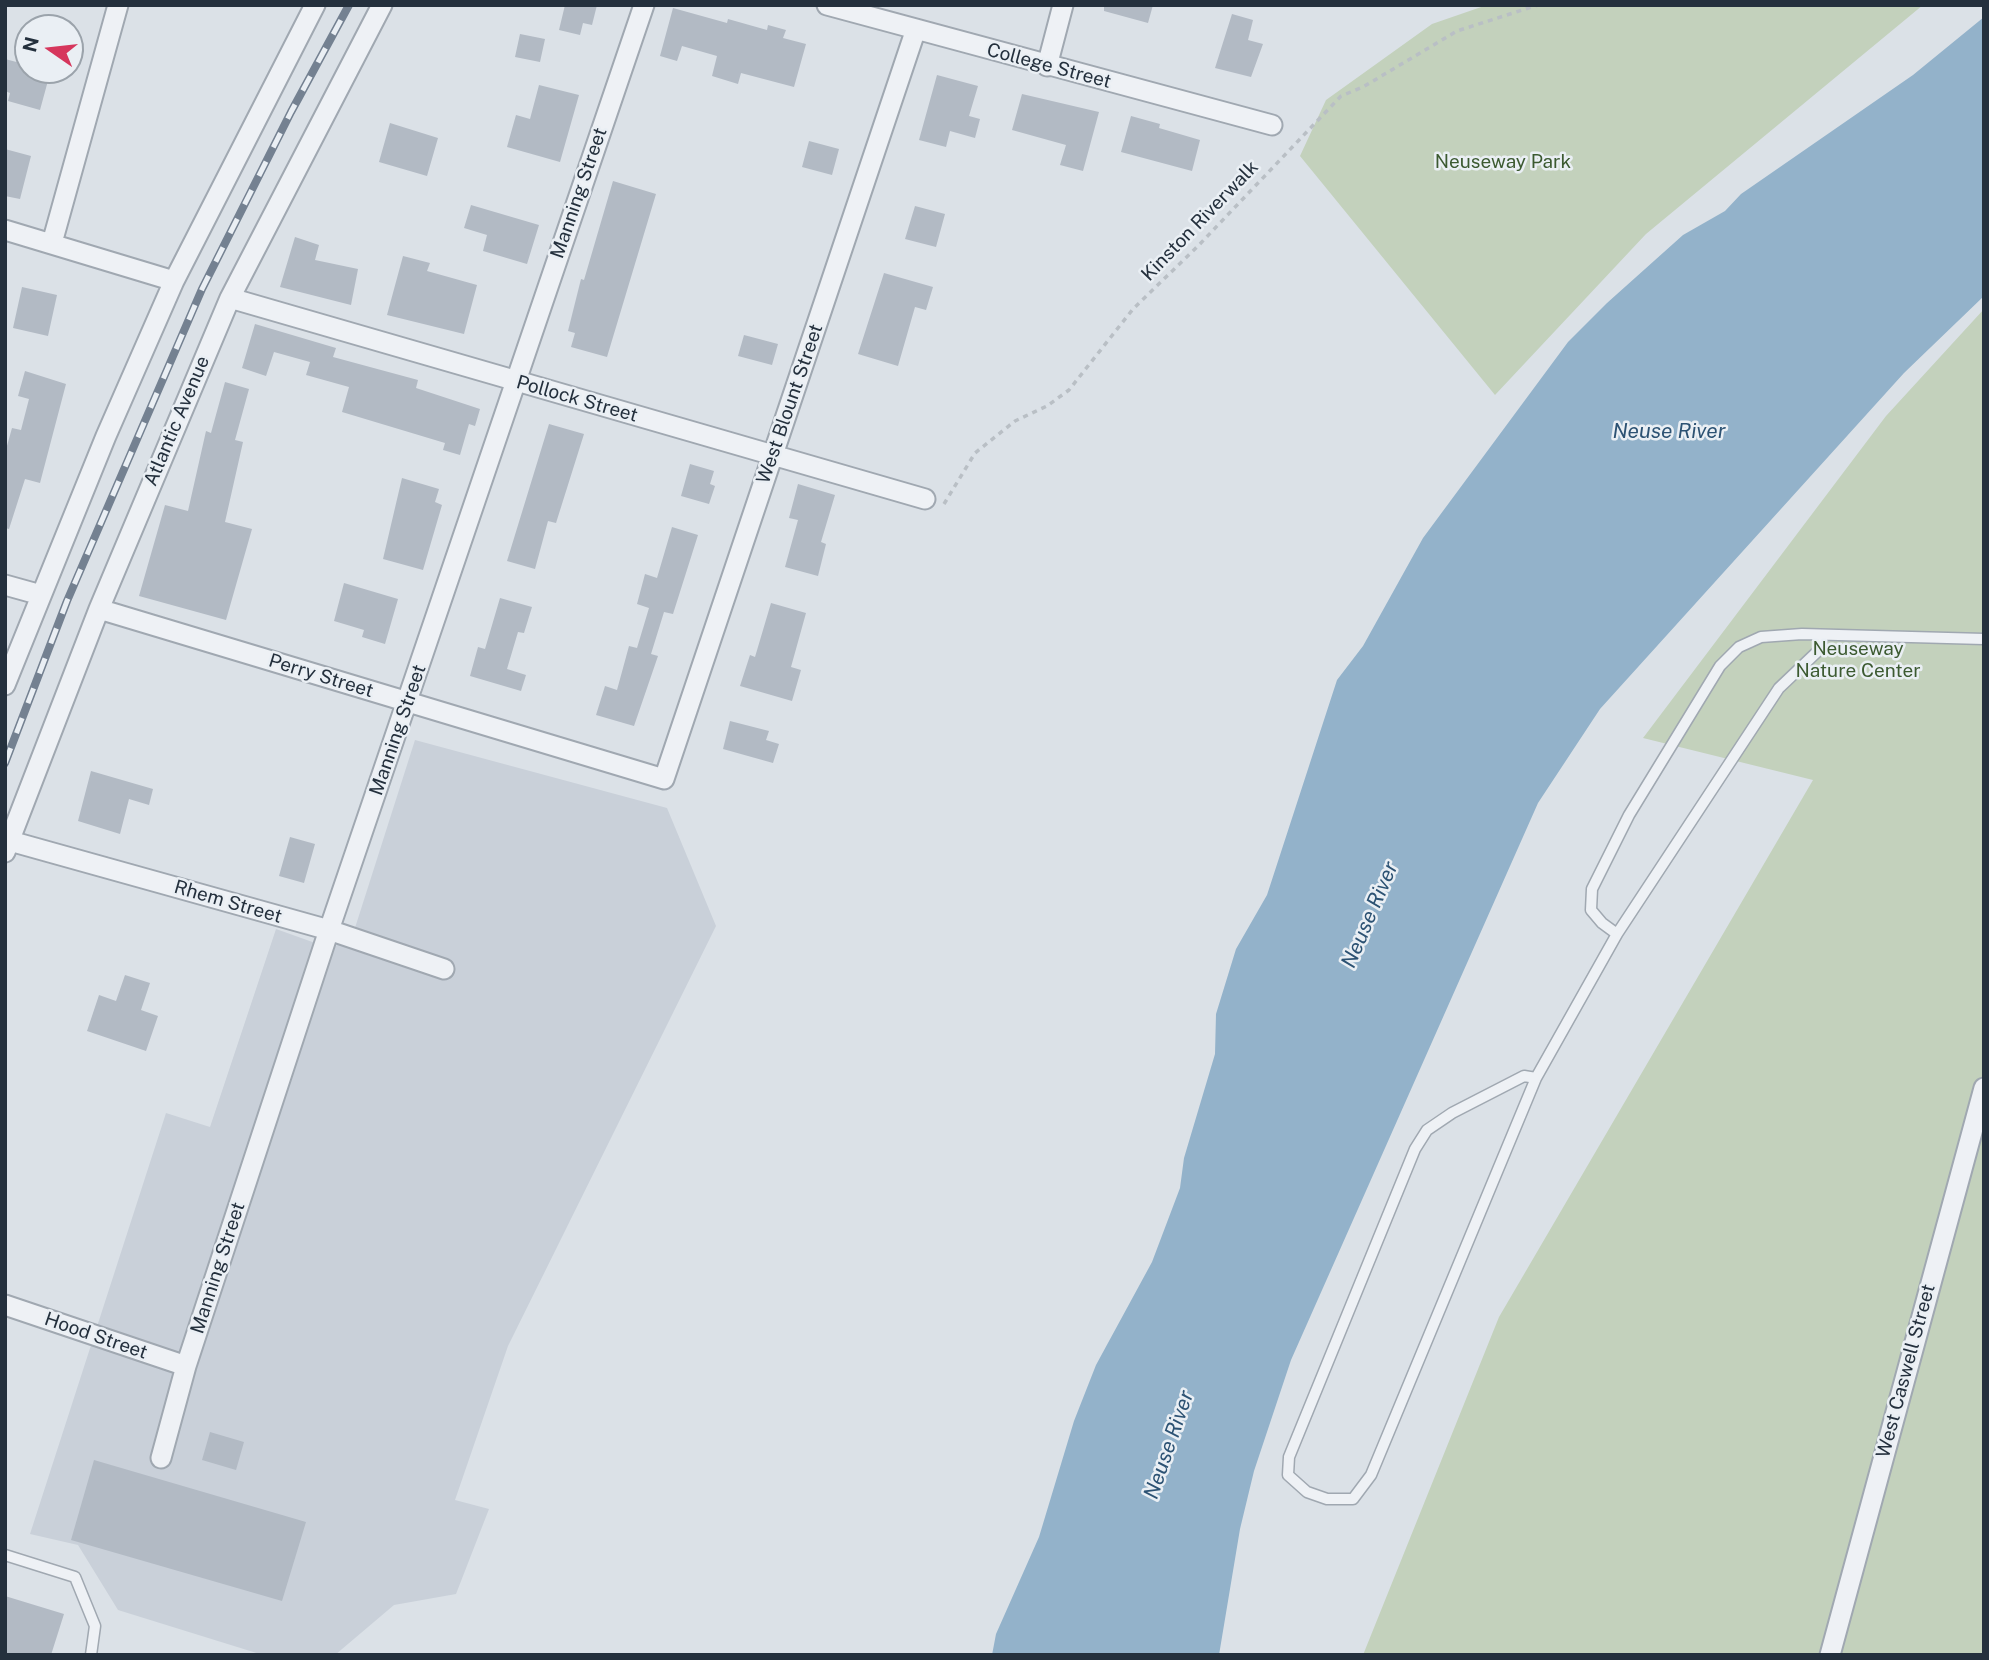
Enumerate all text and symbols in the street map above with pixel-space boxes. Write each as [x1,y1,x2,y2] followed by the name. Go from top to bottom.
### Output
[14,14,84,84] north arrow
[18,35,43,54] text: N
[984,38,1114,94] street label: College Street
[546,125,612,261] street label: Manning Street
[1435,151,1571,173] park label: Neuseway Park
[1137,156,1263,286] street label: Kinston Riverwalk
[752,321,828,487] street label: West Blount Street
[139,353,215,489] street label: Atlantic Avenue
[514,371,640,427] street label: Pollock Street
[1612,419,1726,445] water label: Neuse River
[1795,638,1921,682] park label: Neuseway Nature Center
[266,649,376,703] street label: Perry Street
[365,662,431,798] street label: Manning Street
[1336,858,1404,972] water label: Neuse River
[172,876,284,928] street label: Rhem Street
[186,1199,250,1337] street label: Manning Street
[1872,1282,1940,1460] street label: West Caswell Street
[42,1308,150,1364] street label: Hood Street
[1139,1387,1199,1503] water label: Neuse River

